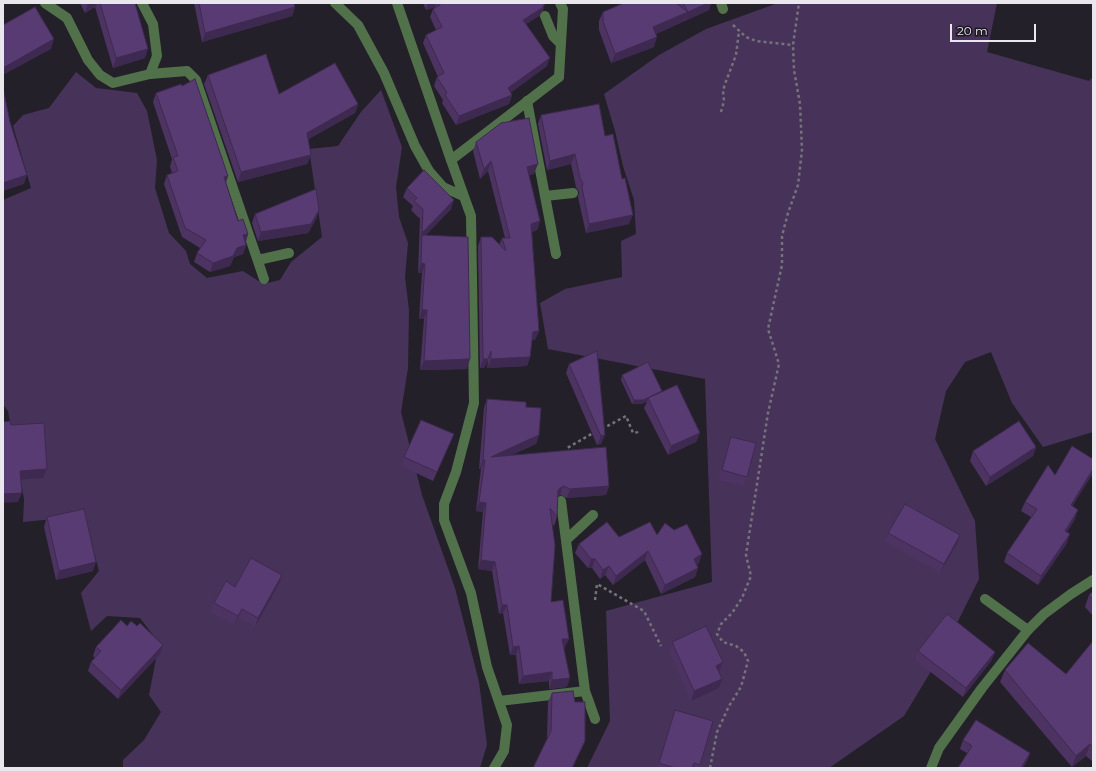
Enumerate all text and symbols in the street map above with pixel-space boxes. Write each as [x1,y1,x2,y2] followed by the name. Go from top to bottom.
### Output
[952,16,1038,42] scale bar
[957,23,988,38] text: 20 m

